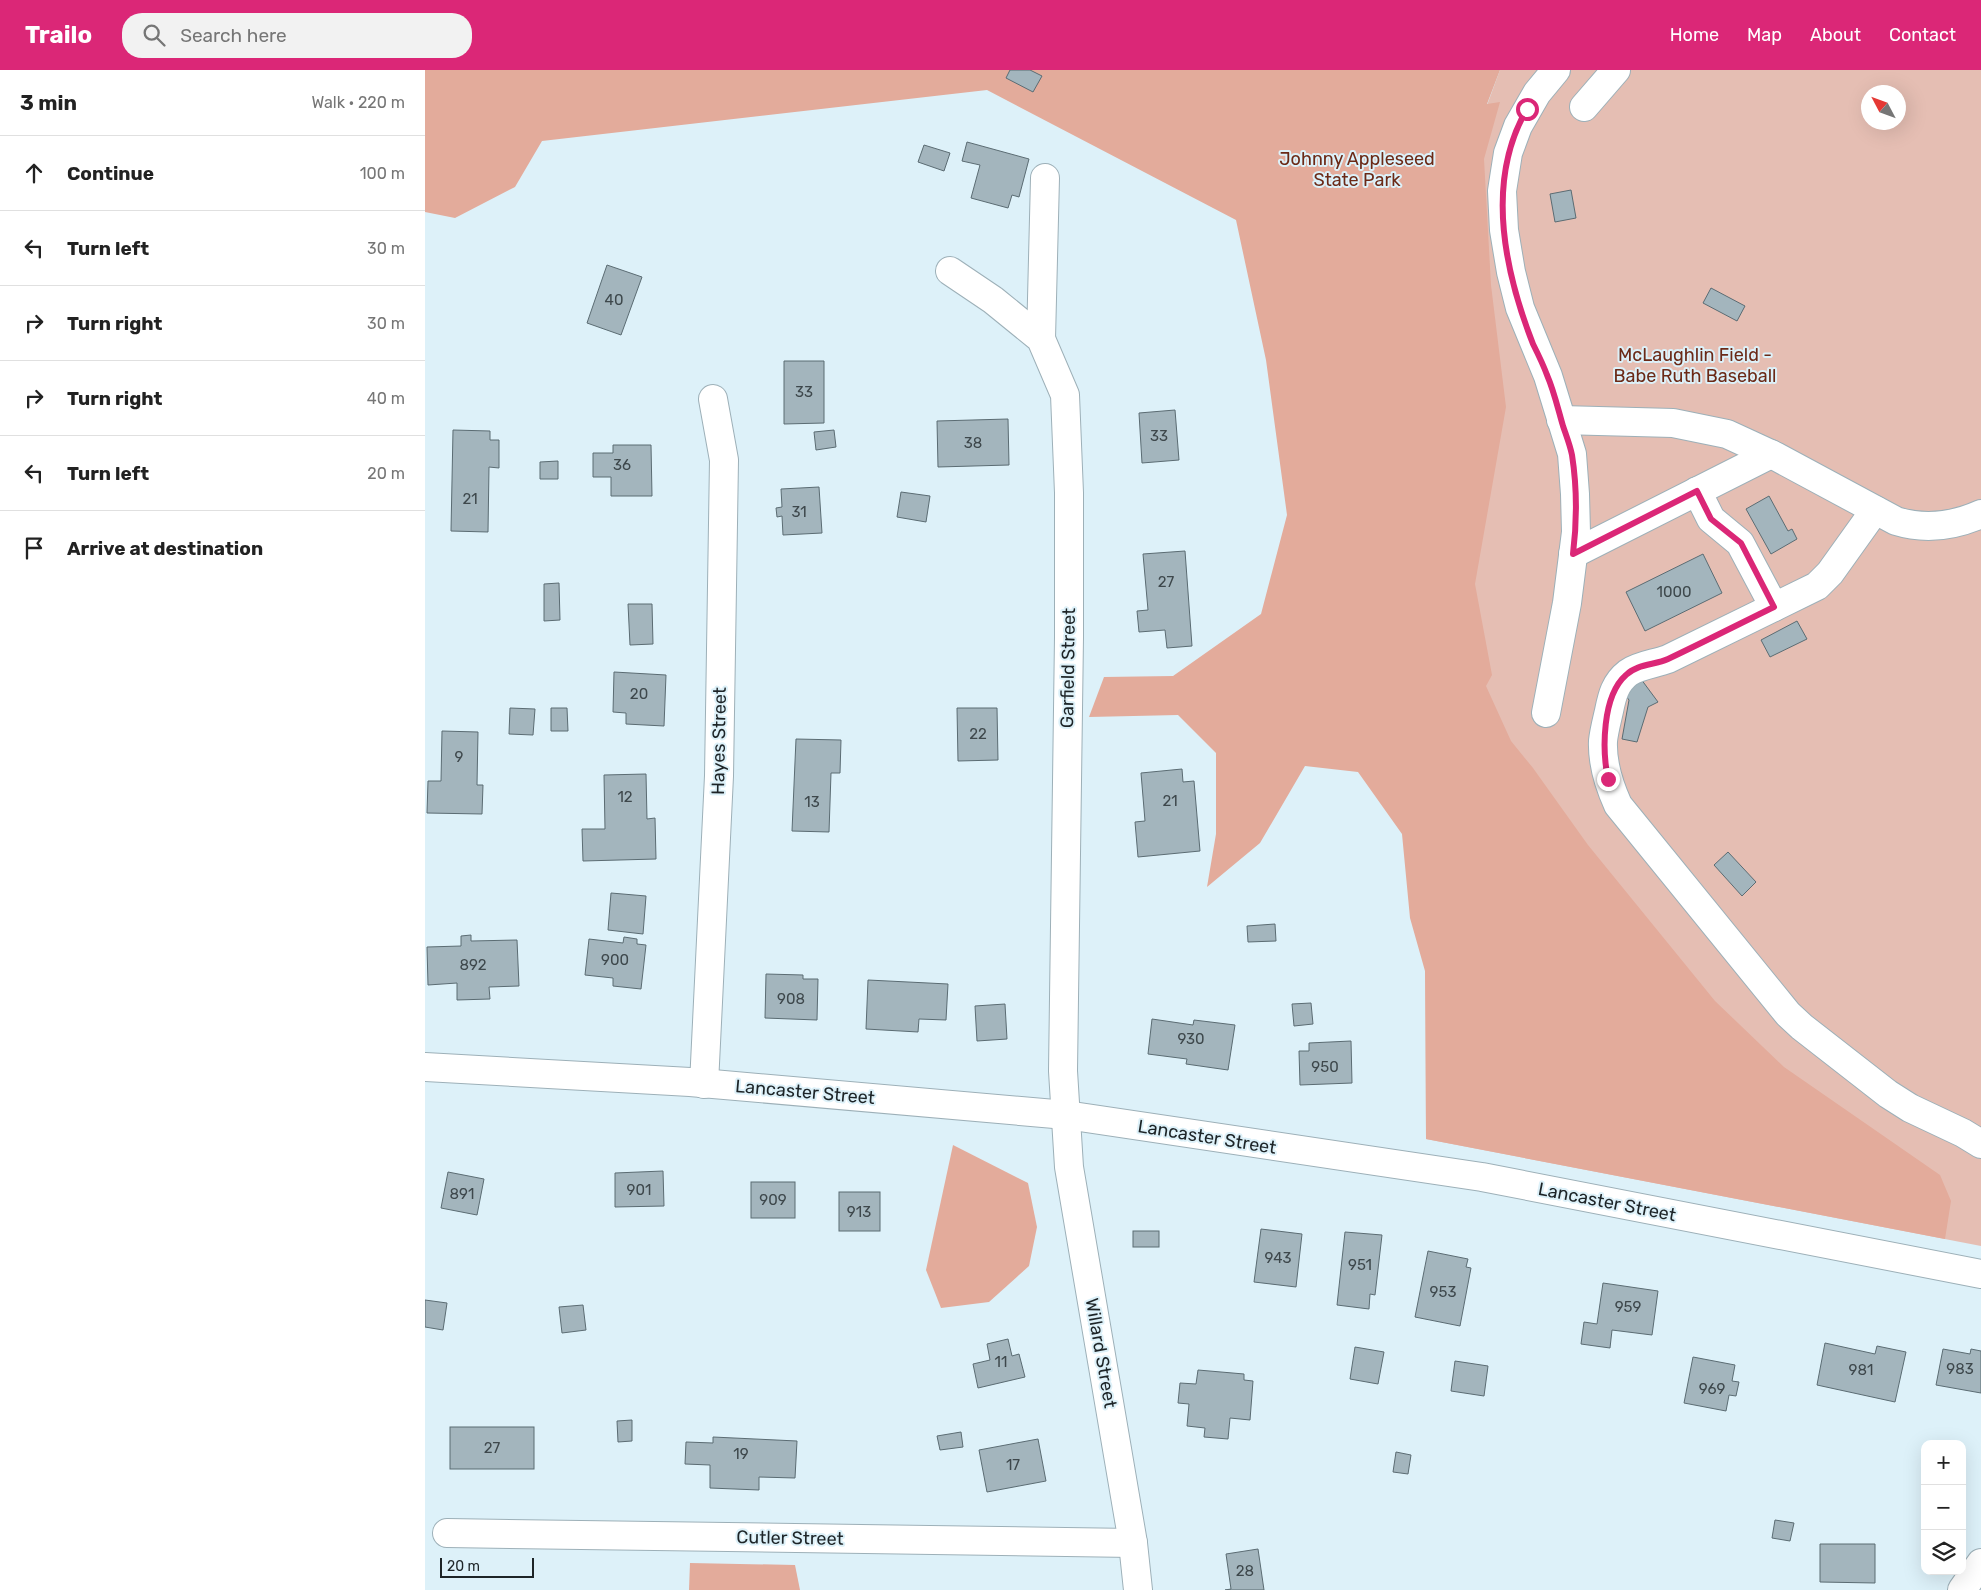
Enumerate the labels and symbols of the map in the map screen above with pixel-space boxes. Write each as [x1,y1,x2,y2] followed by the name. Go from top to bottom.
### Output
[1861,85,1906,130] north arrow
[1516,98,1539,121] route start
[1279,148,1435,191] park label: Johnny Appleseed State Park
[605,291,623,309] house number: 40
[1614,344,1776,387] park label: McLaughlin Field - Babe Ruth Baseball
[795,383,813,401] house number: 33
[1150,427,1168,445] house number: 33
[964,434,982,452] house number: 38
[613,456,631,474] house number: 36
[462,490,478,508] house number: 21
[791,503,807,521] house number: 31
[1158,573,1175,591] house number: 27
[1657,583,1692,601] house number: 1000
[1056,608,1080,728] street label: Garfield Street
[630,685,648,703] house number: 20
[707,687,731,795] street label: Hayes Street
[969,725,987,743] house number: 22
[455,748,464,766] house number: 9
[1597,768,1620,791] route end
[617,788,633,806] house number: 12
[1162,792,1178,810] house number: 21
[804,793,820,811] house number: 13
[601,951,629,969] house number: 900
[459,956,487,974] house number: 892
[777,990,805,1008] house number: 908
[1177,1030,1205,1048] house number: 930
[1311,1058,1339,1076] house number: 950
[734,1075,876,1109] street label: Lancaster Street
[1136,1115,1278,1159] street label: Lancaster Street
[1536,1178,1678,1226] street label: Lancaster Street
[627,1181,651,1199] house number: 901
[450,1185,474,1203] house number: 891
[759,1191,787,1209] house number: 909
[847,1203,871,1221] house number: 913
[1264,1249,1292,1267] house number: 943
[1348,1256,1372,1274] house number: 951
[1430,1283,1456,1301] house number: 953
[1081,1296,1121,1410] street label: Willard Street
[1615,1298,1641,1316] house number: 959
[995,1353,1007,1371] house number: 11
[1946,1360,1974,1378] house number: 983
[1849,1361,1873,1379] house number: 981
[1699,1380,1725,1398] house number: 969
[484,1439,501,1457] house number: 27
[733,1445,749,1463] house number: 19
[1006,1456,1020,1474] house number: 17
[736,1526,844,1550] street label: Cutler Street
[440,1555,534,1578] scale bar
[1236,1562,1254,1580] house number: 28

